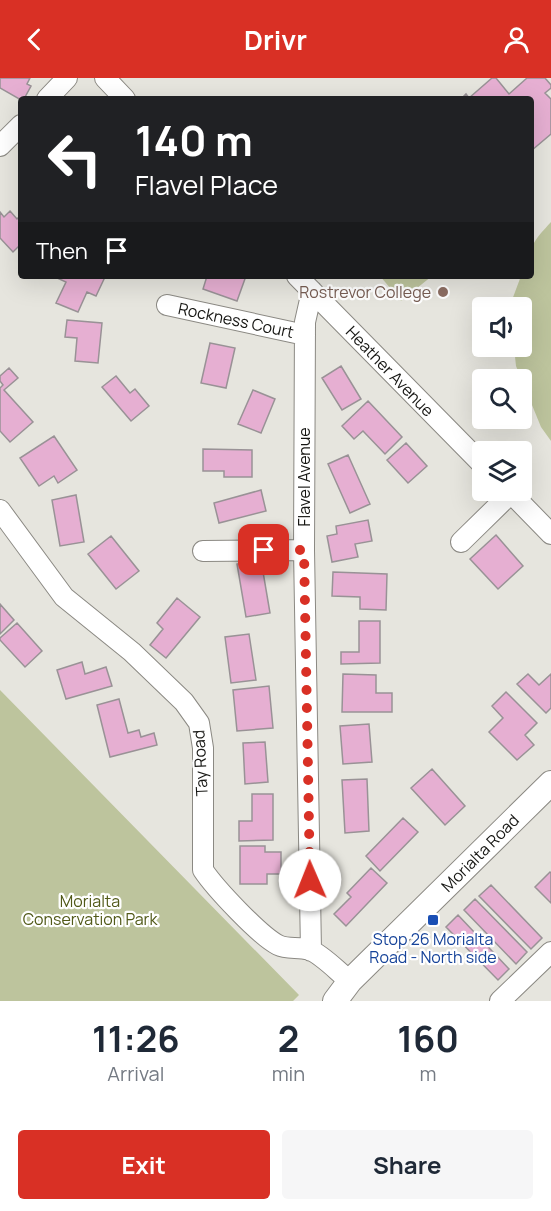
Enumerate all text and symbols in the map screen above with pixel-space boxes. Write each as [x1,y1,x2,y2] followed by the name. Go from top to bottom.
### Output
[244,21,307,58] text: Drivr
[18,23,51,56] icon: back
[500,23,533,56] icon: person
[135,111,253,169] text: 140 m
[36,120,114,198] icon: left
[135,166,278,203] text: Flavel Place
[100,234,133,267] icon: arrive
[36,236,88,266] text: Then
[299,281,431,303] place label: Rostrevor College
[436,285,450,299] marker: Rostrevor College
[176,297,296,343] street label: Rockness Court
[472,297,532,501] map controls
[472,297,532,357] button: sound
[341,321,439,421] street label: Heather Avenue
[472,369,532,429] button: search
[293,427,315,527] street label: Flavel Avenue
[472,441,532,501] button: layers
[238,524,289,575] pin
[247,533,280,566] icon: arrive
[187,729,213,797] street label: Tay Road
[436,809,524,897] street label: Morialta Road
[278,848,342,912] position arrow
[23,890,158,930] park label: Morialta Conservation Park
[426,913,440,927] marker: Stop 26 Morialta Road - North side
[369,928,497,968] place label: Stop 26 Morialta Road - North side
[92,1014,180,1063] text: 11:26
[278,1014,299,1063] text: 2
[397,1014,459,1063] text: 160
[107,1060,164,1087] text: Arrival
[272,1060,305,1087] text: min
[420,1060,437,1087] text: m
[18,1130,270,1199] button: Exit
[282,1130,533,1199] button: Share

